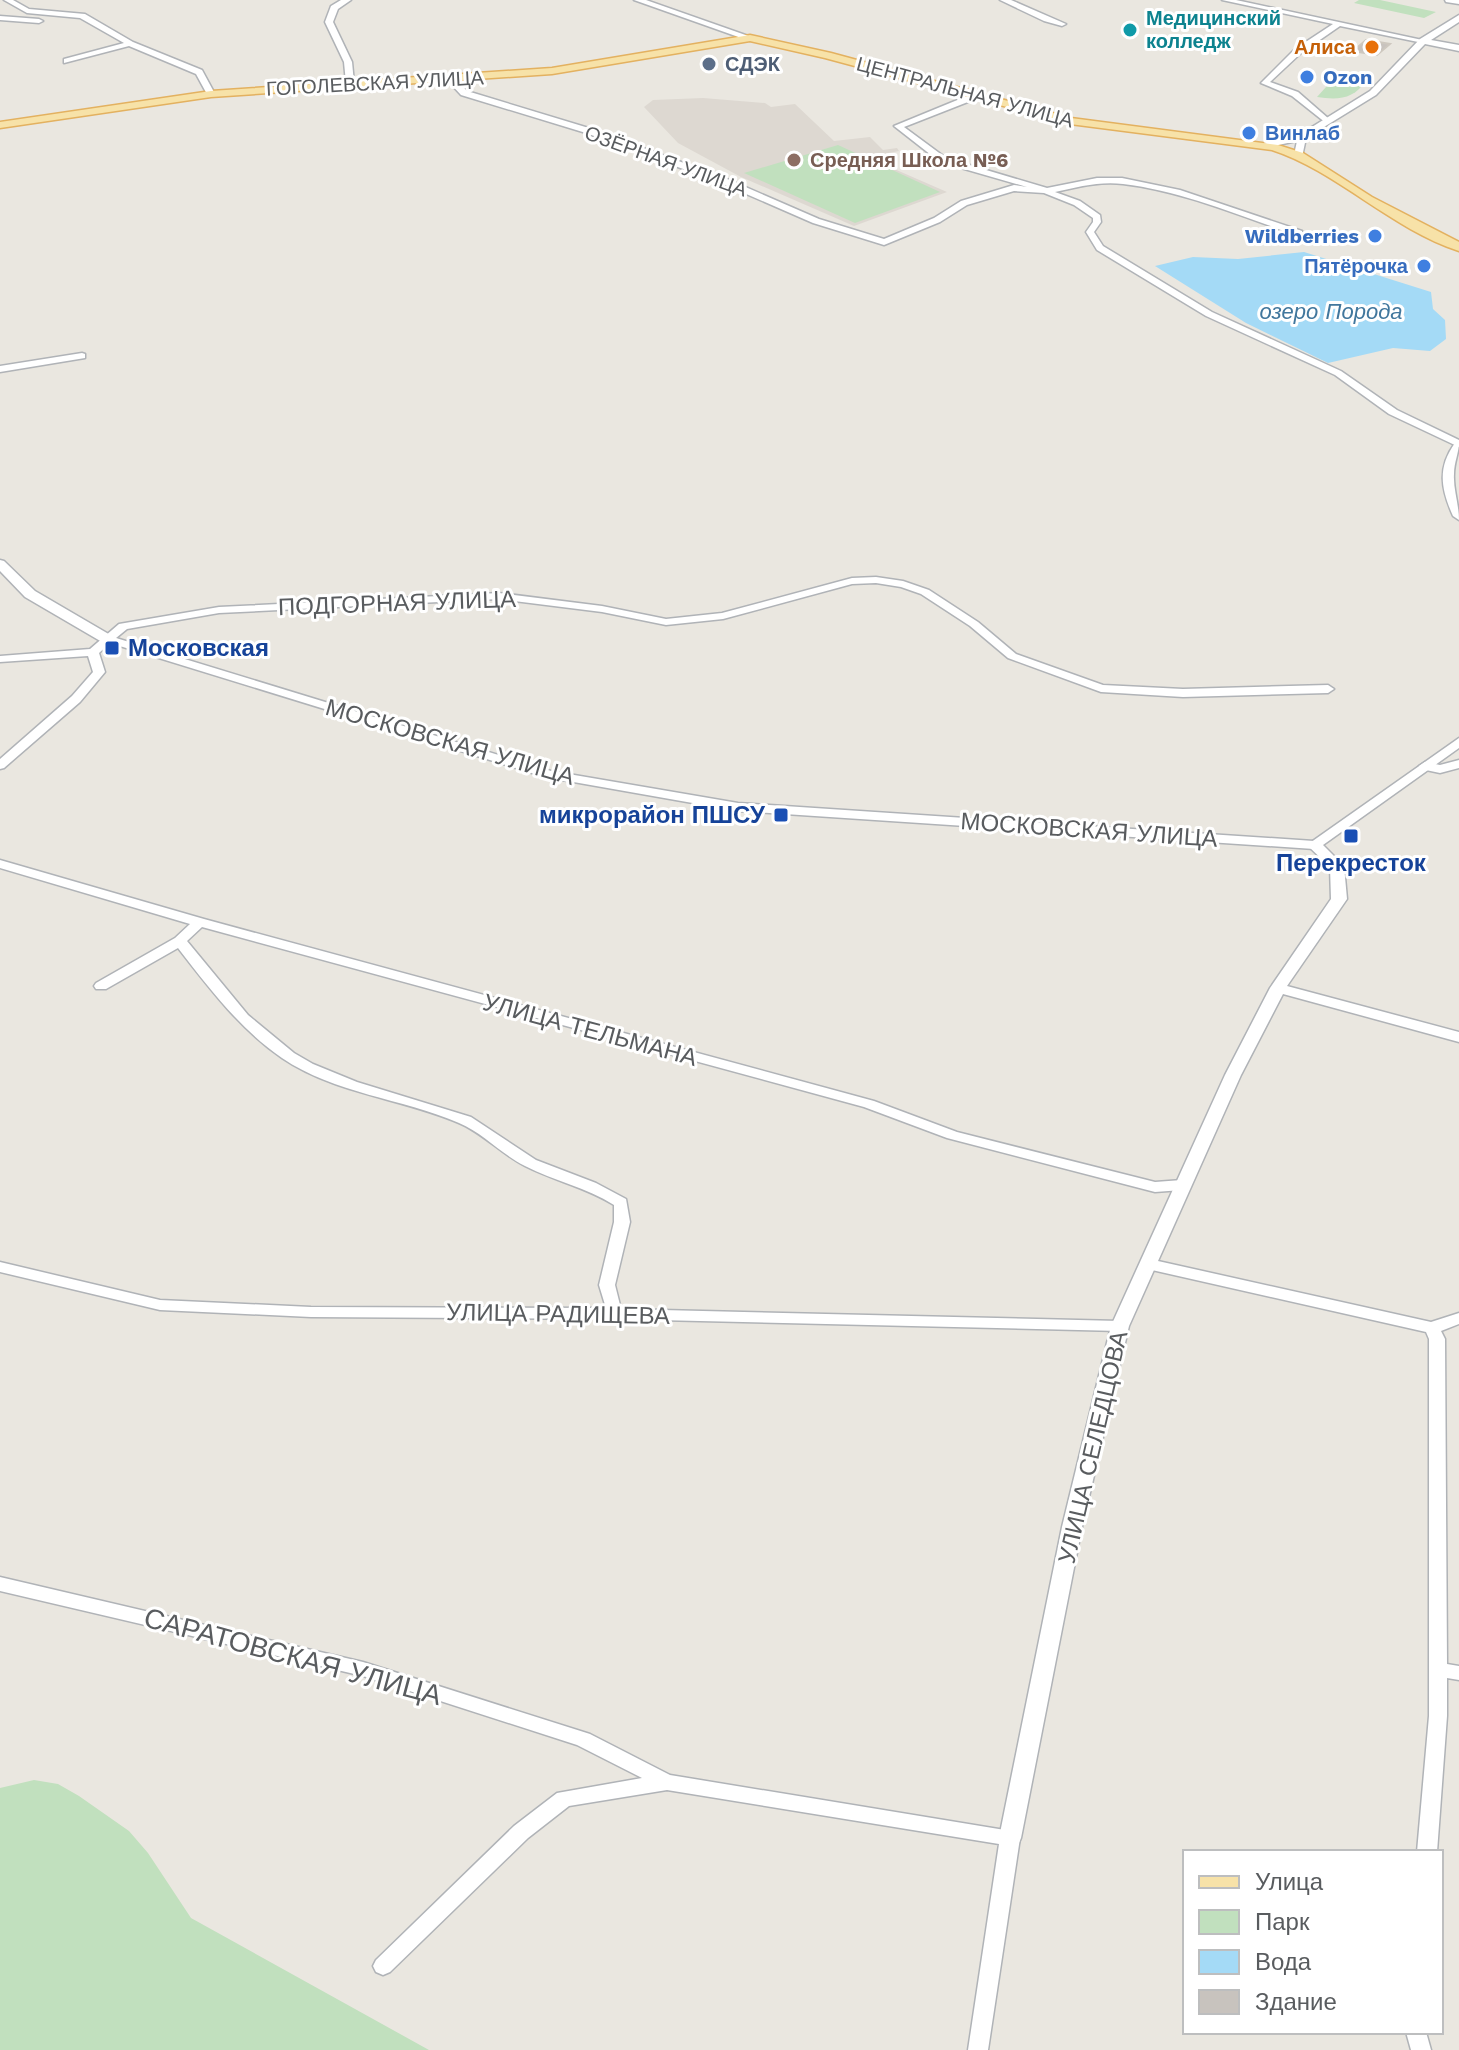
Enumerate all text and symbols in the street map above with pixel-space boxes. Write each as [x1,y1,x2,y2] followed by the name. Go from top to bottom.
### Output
[1146,6,1281,53] place label: Медицинский колледж
[1121,21,1139,39] marker: Медицинский колледж
[1294,35,1357,59] place label: Алиса
[1363,38,1381,56] marker: Алиса
[854,51,1077,133] street label: ЦЕНТРАЛЬНАЯ УЛИЦА
[725,52,781,76] place label: СДЭК
[700,55,718,73] marker: СДЭК
[266,65,485,101] street label: ГОГОЛЕВСКАЯ УЛИЦА
[1323,65,1372,89] place label: Ozon
[1298,68,1316,86] marker: Ozon
[582,120,751,202] street label: ОЗЁРНАЯ УЛИЦА
[1265,121,1340,145] place label: Винлаб
[1240,124,1258,142] marker: Винлаб
[810,148,1008,172] place label: Средняя Школа №6
[785,151,803,169] marker: Средняя Школа №6
[1245,224,1359,248] place label: Wildberries
[1366,227,1384,245] marker: Wildberries
[1304,254,1409,278] place label: Пятёрочка
[1415,257,1433,275] marker: Пятёрочка
[1259,299,1403,324] water label: озеро Порода
[278,585,516,621] street label: ПОДГОРНАЯ УЛИЦА
[128,634,269,662] place label: Московская
[103,639,121,657] marker: Московская
[322,693,578,791] street label: МОСКОВСКАЯ УЛИЦА
[539,801,766,829] place label: микрорайон ПШСУ
[772,806,790,824] marker: микрорайон ПШСУ
[960,807,1218,853] street label: МОСКОВСКАЯ УЛИЦА
[1342,827,1360,845] marker: Перекресток
[1276,849,1427,877] place label: Перекресток
[480,988,700,1072] street label: УЛИЦА ТЕЛЬМАНА
[446,1298,670,1330] street label: УЛИЦА РАДИЩЕВА
[1053,1328,1133,1566] street label: УЛИЦА СЕЛЕДЦОВА
[140,1601,446,1712] street label: САРАТОВСКАЯ УЛИЦА
[1183,1850,1443,2034] legend
[1255,1868,1324,1896] text: Улица
[1255,1908,1310,1936] text: Парк
[1255,1948,1312,1976] text: Вода
[1255,1988,1337,2016] text: Здание

